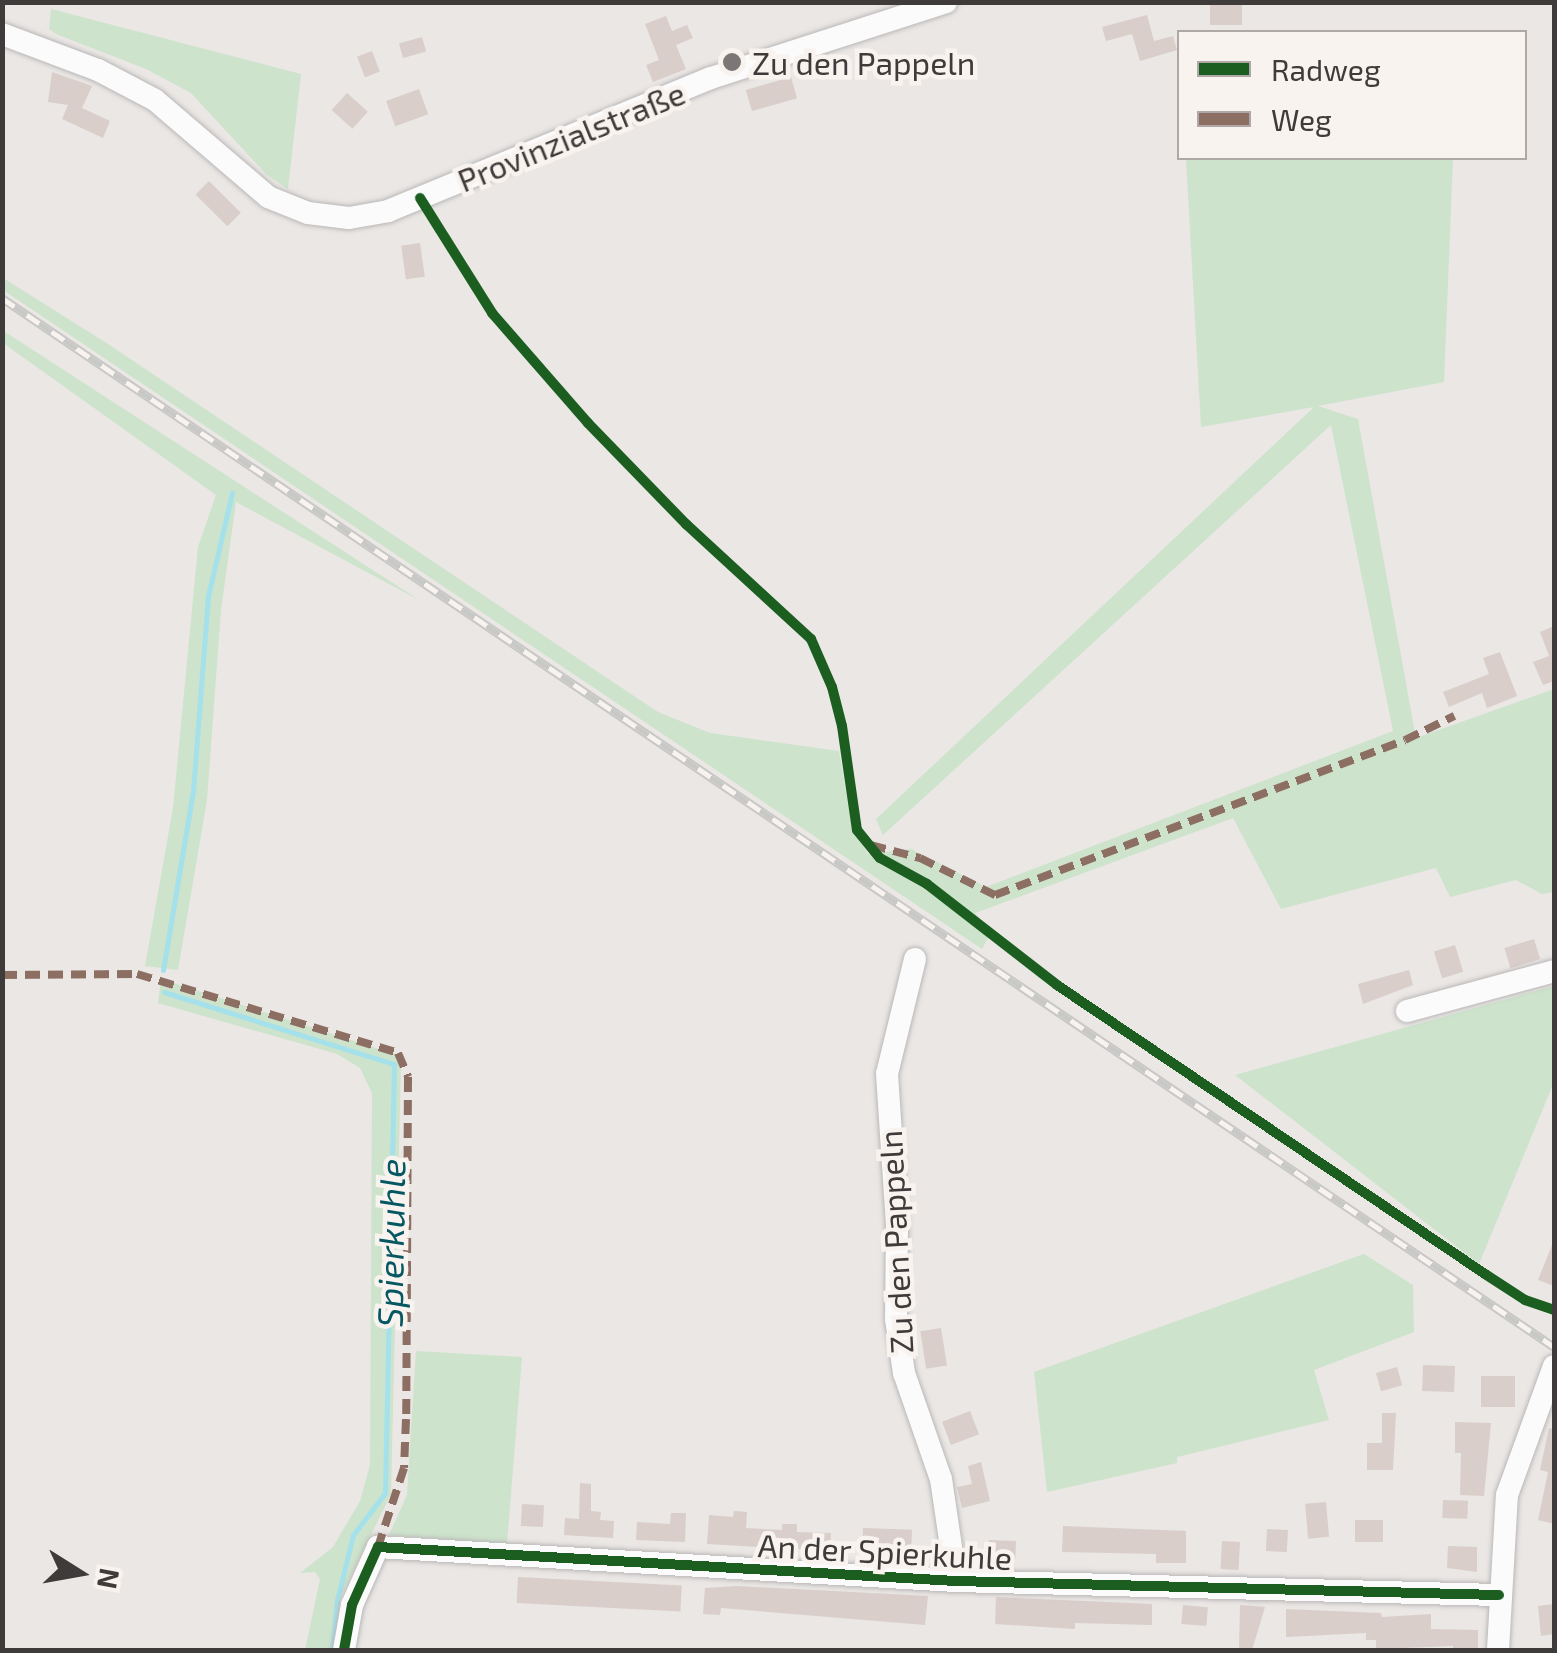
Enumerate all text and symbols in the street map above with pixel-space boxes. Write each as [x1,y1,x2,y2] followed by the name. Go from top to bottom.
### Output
[1177,30,1527,160] legend
[752,43,975,81] place label: Zu den Pappeln
[721,51,743,73] marker: Zu den Pappeln
[1271,51,1381,87] text: Radweg
[452,73,690,199] street label: Provinzialstraße
[1271,101,1332,137] text: Weg
[870,1129,920,1355] street label: Zu den Pappeln
[368,1158,412,1328] water label: Spierkuhle
[30,1523,130,1623] north arrow
[756,1525,1014,1577] street label: An der Spierkuhle
[91,1566,128,1592] text: N

